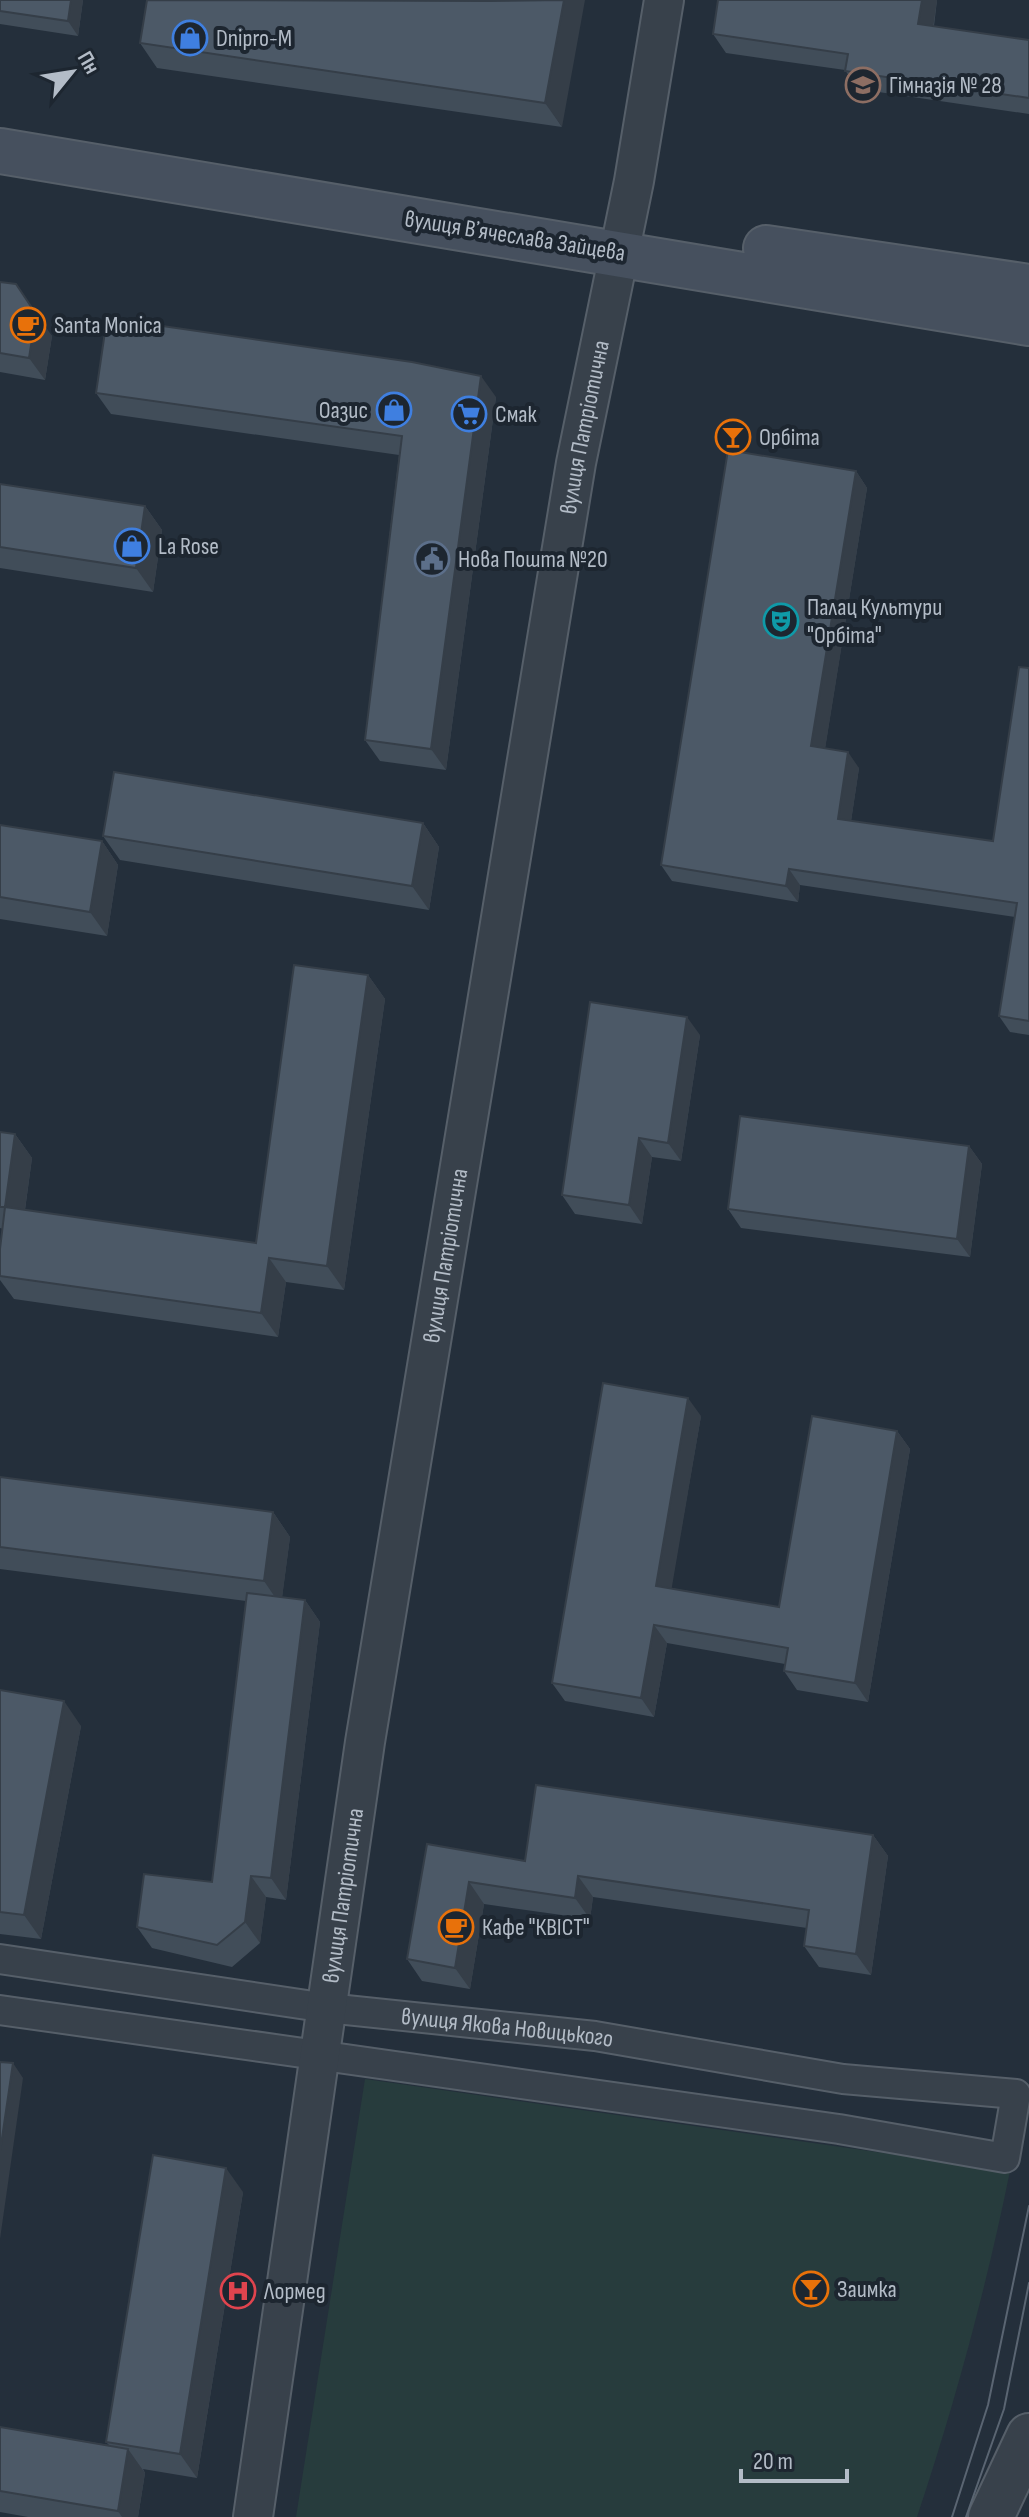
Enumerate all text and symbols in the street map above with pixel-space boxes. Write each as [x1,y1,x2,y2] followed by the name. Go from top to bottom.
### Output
[171,19,209,57] shop icon: Dnipro-M
[216,24,292,53] place label: Dnipro-M
[32,32,112,112] north arrow
[71,47,105,79] text: Пн
[844,66,882,104] school or university icon: Гімназія № 28
[889,71,1002,100] place label: Гімназія № 28
[403,204,627,268] street label: вулиця Вʼячеслава Зайцева
[9,306,47,344] cafe icon: Santa Monica
[54,311,162,340] place label: Santa Monica
[553,338,615,516] street label: вулиця Патріотична
[375,391,413,429] shop icon: Оазис
[450,395,488,433] supermarket icon: Смак
[319,396,368,425] place label: Оазис
[495,400,538,429] place label: Смак
[714,418,752,456] bar icon: Орбіта
[759,423,820,452] place label: Орбіта
[113,527,151,565] shop icon: La Rose
[158,532,219,561] place label: La Rose
[413,540,451,578] public building icon: Нова Пошта №20
[458,545,608,574] place label: Нова Пошта №20
[807,593,942,650] place label: Палац Культури "Орбіта"
[762,602,800,640] theatre icon: Палац Культури "Орбіта"
[417,1166,474,1345] street label: вулиця Патріотична
[316,1806,370,1985] street label: вулиця Патріотична
[437,1908,475,1946] cafe icon: Кафе "КВІСТ"
[482,1913,590,1942] place label: Кафе "КВІСТ"
[400,2001,616,2053] street label: вулиця Якова Новицького
[792,2270,830,2308] bar icon: Заимка
[219,2272,257,2310] hospital icon: Лормед
[837,2275,897,2304] place label: Заимка
[263,2277,326,2306] place label: Лормед
[741,2433,847,2483] scale bar
[753,2447,793,2476] text: 20 m

